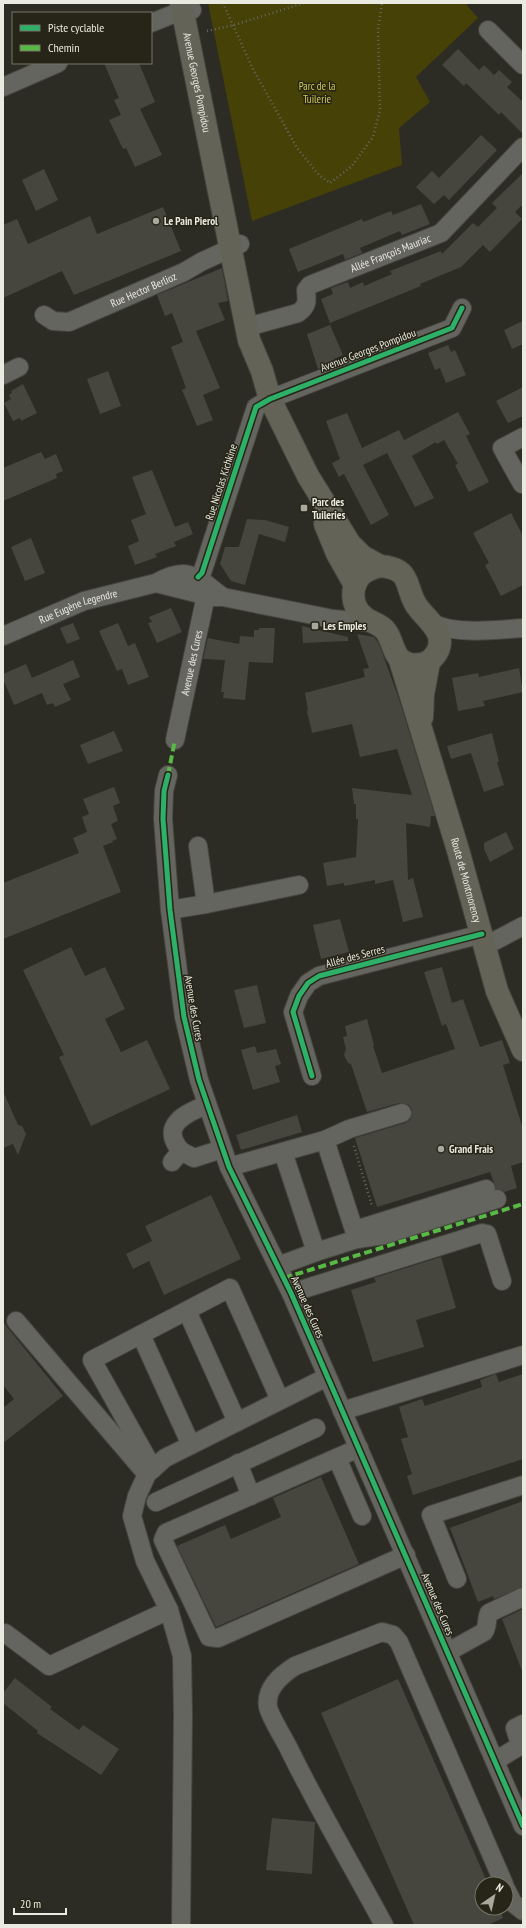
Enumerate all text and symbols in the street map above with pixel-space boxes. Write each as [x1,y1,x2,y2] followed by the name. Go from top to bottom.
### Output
[12,12,152,64] legend
[48,20,104,35] text: Piste cyclable
[180,31,214,134] street label: Avenue Georges Pompidou
[48,40,79,55] text: Chemin
[299,79,335,106] park label: Parc de la Tuilerie
[164,214,218,228] place label: Le Pain Pierol
[151,216,161,226] marker: Le Pain Pierol
[348,231,433,275] street label: Allée François Mauriac
[108,269,179,310] street label: Rue Hector Berlioz
[318,325,418,375] street label: Avenue Georges Pompidou
[202,442,240,522] street label: Rue Nicolas Kichkine
[312,495,345,522] place label: Parc des Tuileries
[299,503,309,513] marker: Parc des Tuileries
[37,586,119,627] street label: Rue Eugène Legendre
[323,619,367,633] place label: Les Emples
[310,621,320,631] marker: Les Emples
[178,628,205,697] street label: Avenue des Cures
[448,836,485,925] street label: Route de Montmorency
[324,941,386,971] street label: Allée des Serres
[181,974,207,1042] street label: Avenue des Cures
[449,1142,493,1156] place label: Grand Frais
[436,1144,446,1154] marker: Grand Frais
[288,1274,328,1340] street label: Avenue des Cures
[419,1571,458,1638] street label: Avenue des Cures
[474,1876,514,1916] north arrow
[493,1880,506,1895] text: N
[14,1890,66,1916] scale bar
[20,1896,41,1911] text: 20 m

